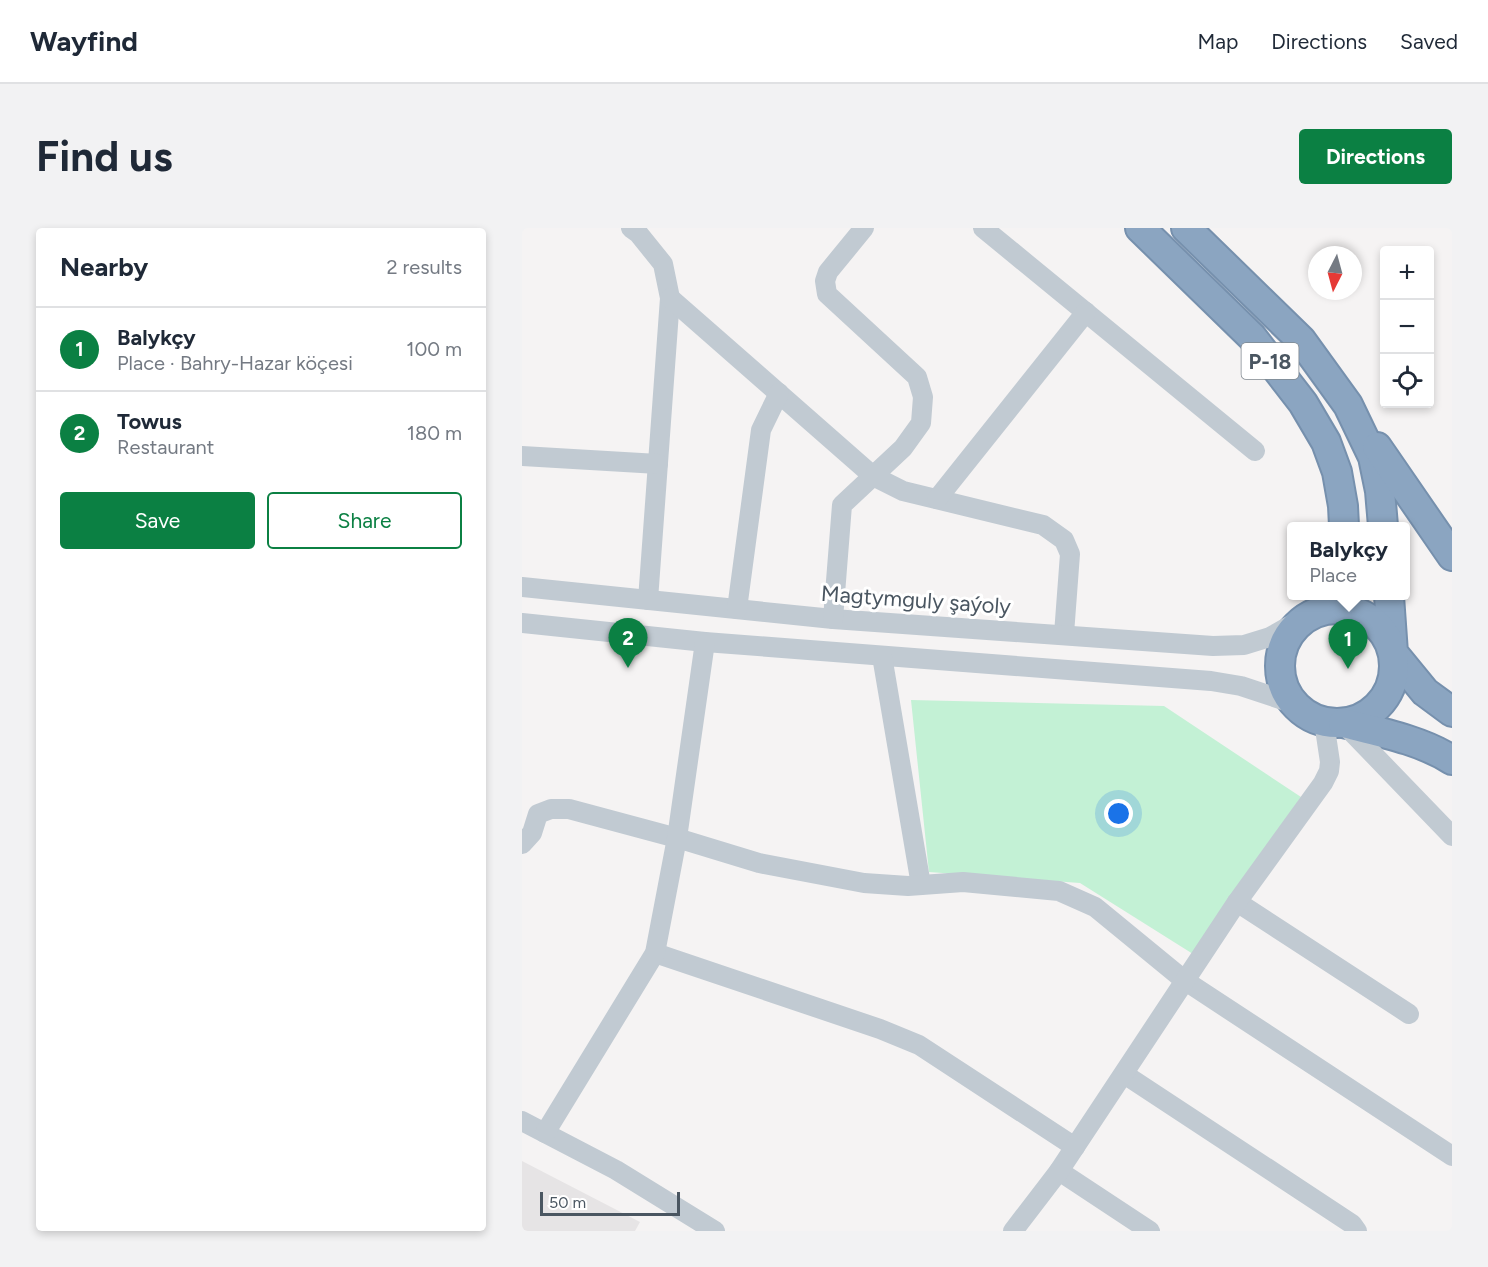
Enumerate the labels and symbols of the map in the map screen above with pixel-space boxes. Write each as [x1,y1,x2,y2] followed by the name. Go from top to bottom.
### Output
[1308,246,1362,300] north arrow
[1242,343,1299,379] road number: P-18
[820,580,1012,620] street label: Magtymguly şaýoly
[608,618,648,668] pin: 2
[1328,620,1368,669] pin: 1
[1104,799,1133,828] your location
[540,1189,680,1216] scale bar

